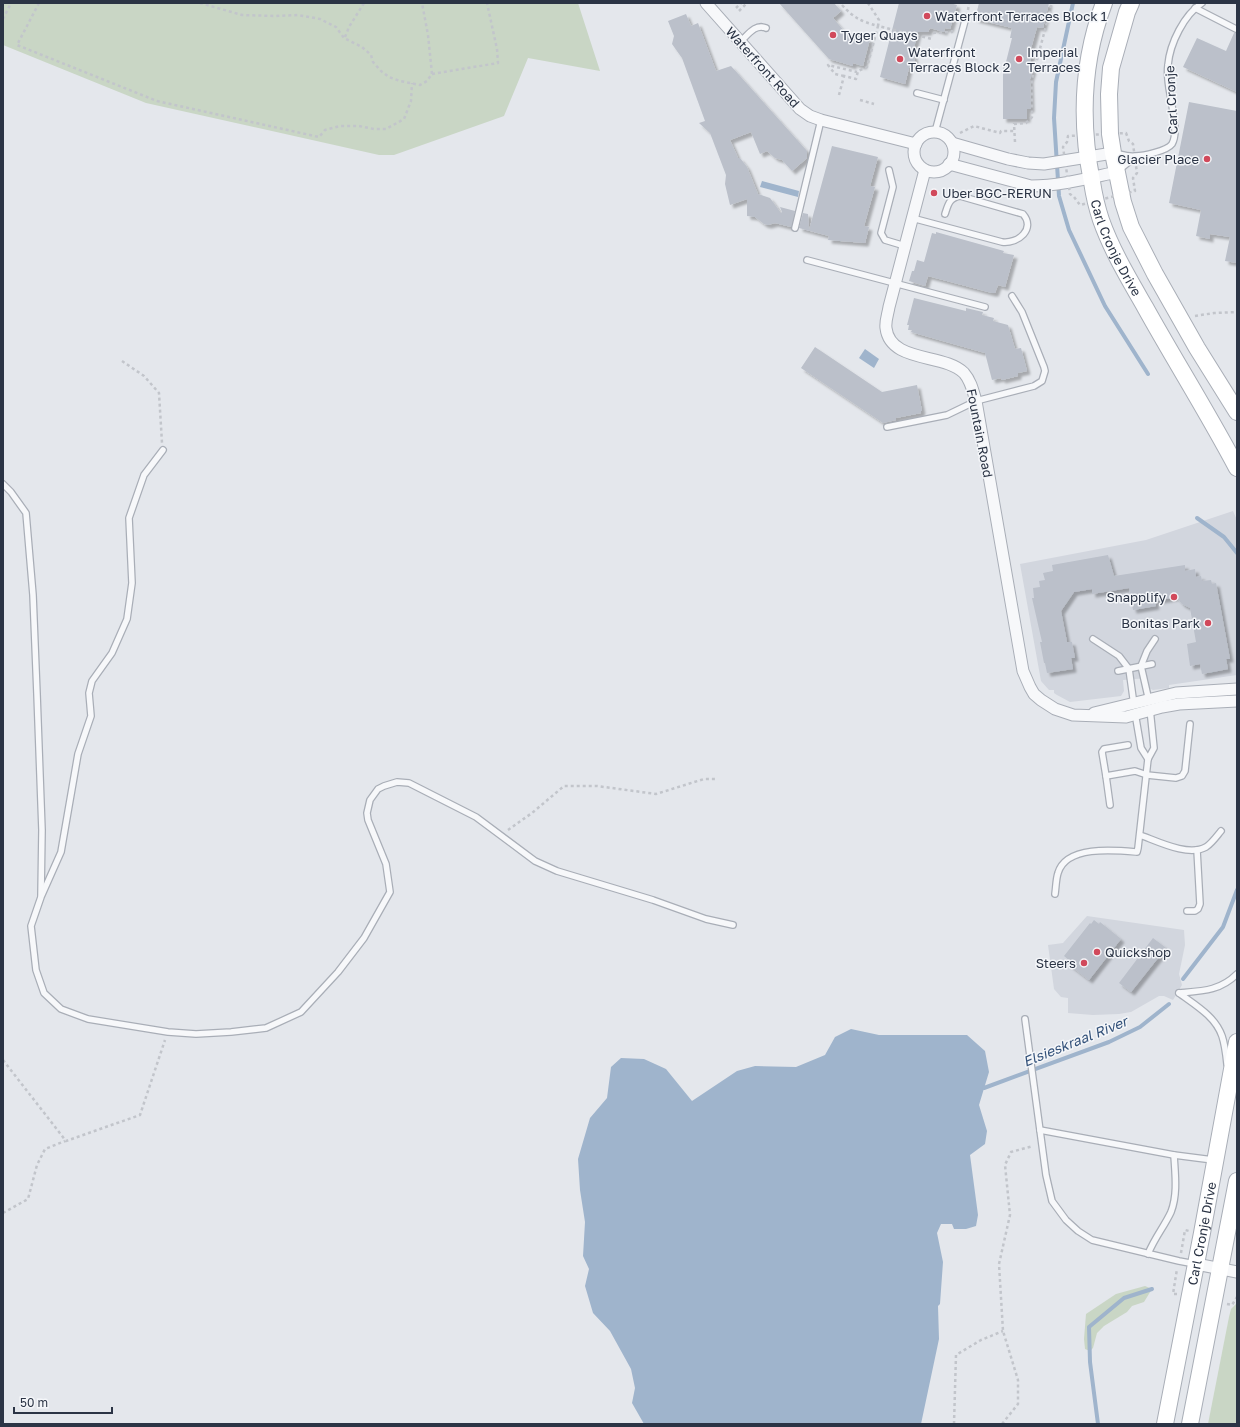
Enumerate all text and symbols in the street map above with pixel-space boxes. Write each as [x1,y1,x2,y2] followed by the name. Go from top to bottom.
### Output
[935,8,1107,24] place label: Waterfront Terraces Block 1
[922,11,932,21] marker: Waterfront Terraces Block 1
[723,23,803,111] street label: Waterfront Road
[841,27,918,43] place label: Tyger Quays
[828,30,838,40] marker: Tyger Quays
[908,44,1010,75] place label: Waterfront Terraces Block 2
[1027,44,1080,75] place label: Imperial Terraces
[895,54,905,64] marker: Waterfront Terraces Block 2
[1014,54,1024,64] marker: Imperial Terraces
[1161,65,1181,135] street label: Carl Cronje
[1117,151,1199,167] place label: Glacier Place
[1202,154,1212,164] marker: Glacier Place
[942,185,1052,201] place label: Uber BGC-RERUN
[929,188,939,198] marker: Uber BGC-RERUN
[1088,198,1145,299] street label: Carl Cronje Drive
[964,387,996,479] street label: Fountain Road
[1106,589,1167,605] place label: Snapplify
[1169,592,1179,602] marker: Snapplify
[1121,615,1201,631] place label: Bonitas Park
[1203,618,1213,628] marker: Bonitas Park
[1105,944,1171,960] place label: Quickshop
[1092,947,1102,957] marker: Quickshop
[1036,955,1076,971] place label: Steers
[1079,958,1089,968] marker: Steers
[1020,1011,1132,1070] water label: Elsieskraal River
[1184,1181,1219,1287] street label: Carl Cronje Drive
[14,1389,112,1415] scale bar
[20,1395,48,1410] text: 50 m

